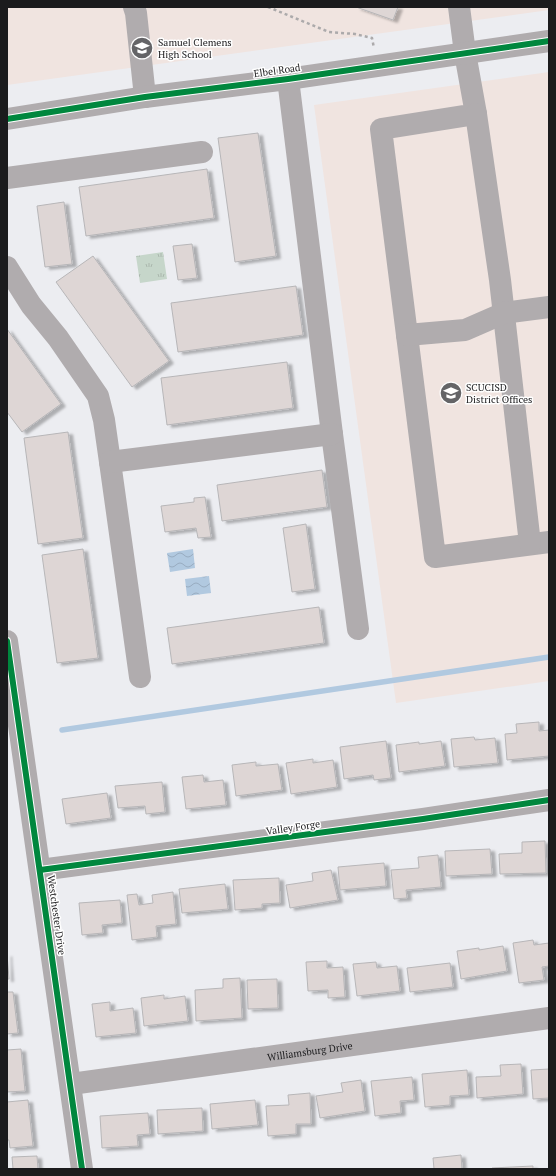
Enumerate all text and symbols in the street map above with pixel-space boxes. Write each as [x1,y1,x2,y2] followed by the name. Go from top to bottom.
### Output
[129,35,155,61] school or university icon: Samuel Clemens High School
[158,36,232,61] place label: Samuel Clemens High School
[253,61,302,80] street label: Elbel Road
[438,380,464,406] school or university icon: SCUCISD District Offices
[466,381,532,406] place label: SCUCISD District Offices
[265,817,321,838] street label: Valley Forge
[44,874,69,956] street label: Westchester Drive
[266,1039,353,1064] street label: Williamsburg Drive

